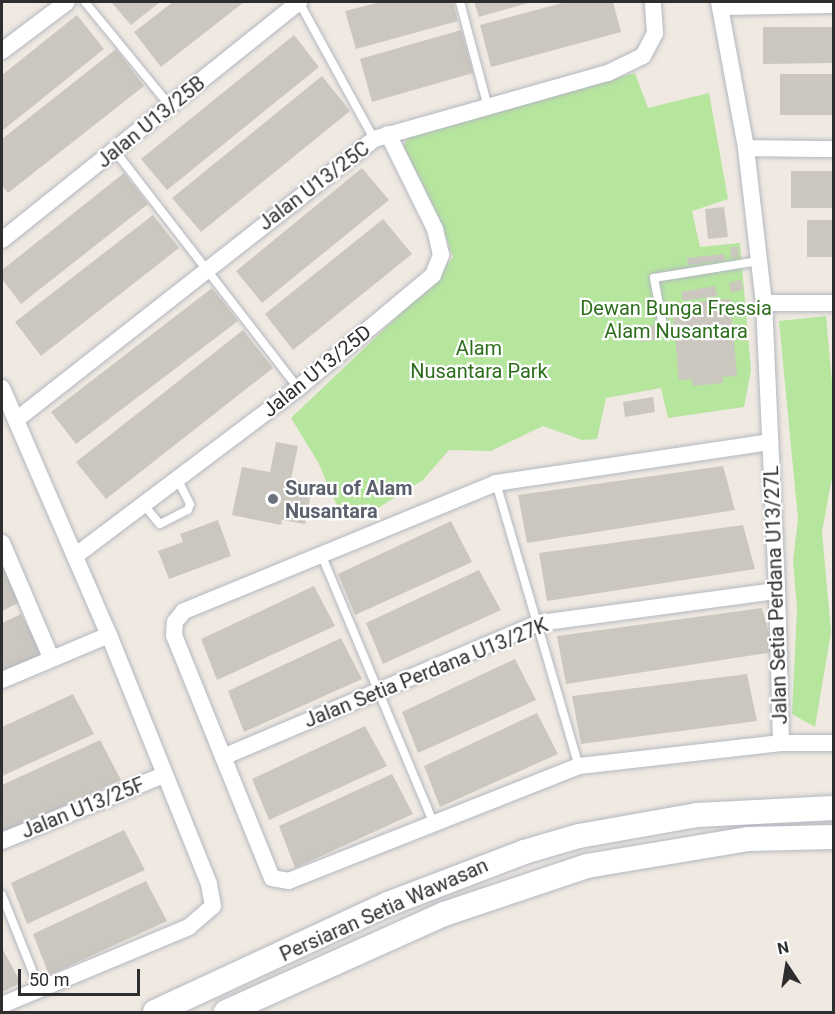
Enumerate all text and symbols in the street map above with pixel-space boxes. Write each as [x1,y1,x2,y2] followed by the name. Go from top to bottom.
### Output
[92,71,210,173] street label: Jalan U13/25B
[254,136,374,236] street label: Jalan U13/25C
[580,297,772,344] park label: Dewan Bunga Fressia Alam Nusantara
[258,320,376,422] street label: Jalan U13/25D
[410,336,548,383] park label: Alam Nusantara Park
[759,465,793,725] street label: Jalan Setia Perdana U13/27L
[285,476,413,523] place label: Surau of Alam Nusantara
[266,492,280,506] marker: Surau of Alam Nusantara
[301,613,551,733] street label: Jalan Setia Perdana U13/27K
[18,772,148,844] street label: Jalan U13/25F
[276,853,492,967] street label: Persiaran Setia Wawasan
[757,936,817,996] north arrow
[776,937,791,958] text: N
[21,957,142,995] scale bar
[29,969,69,990] text: 50 m

